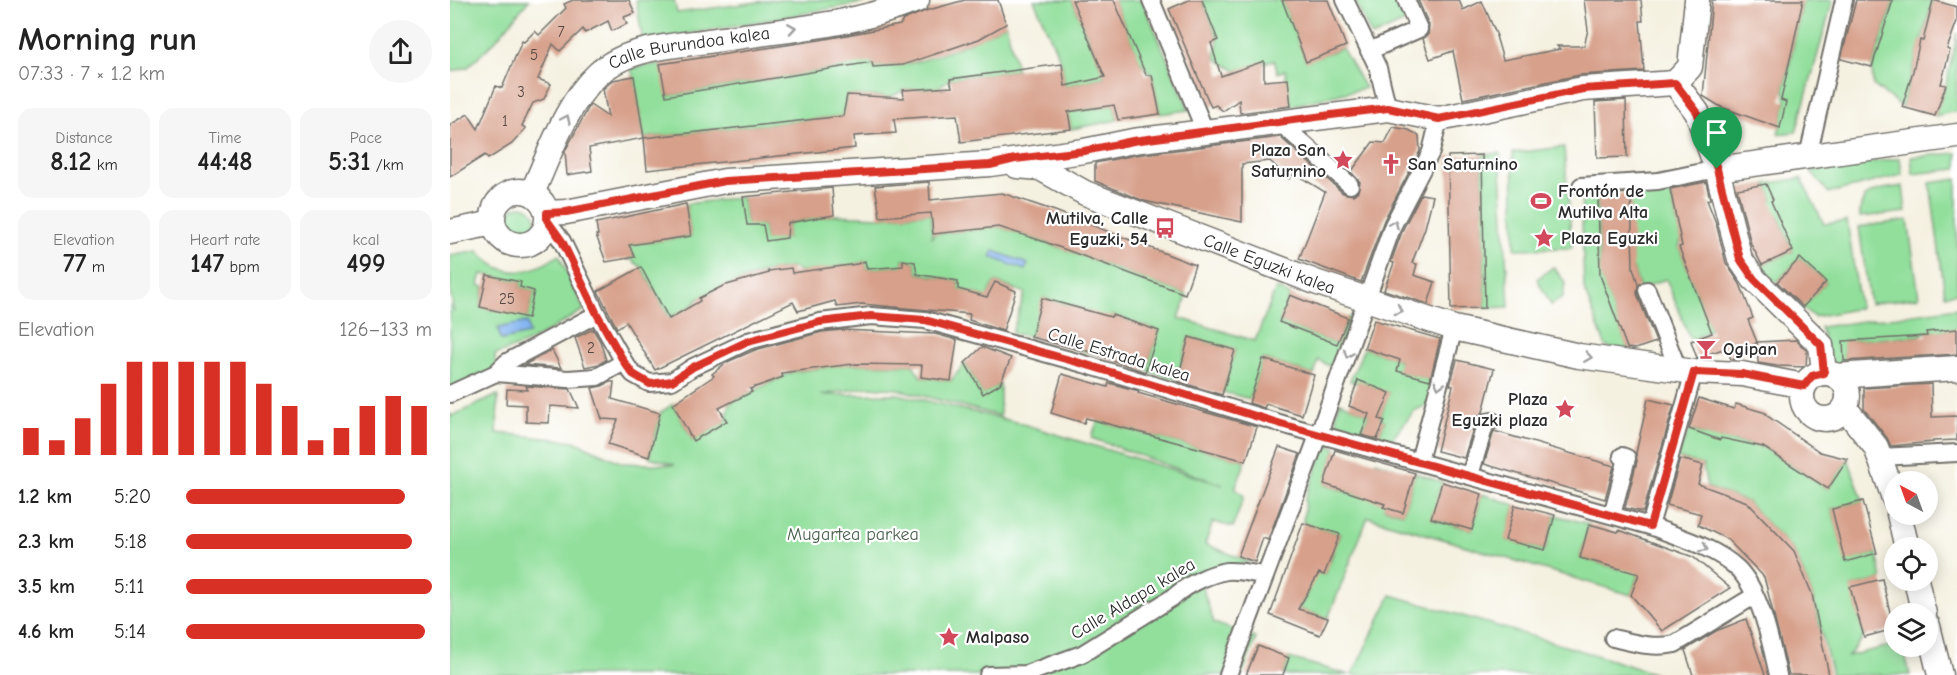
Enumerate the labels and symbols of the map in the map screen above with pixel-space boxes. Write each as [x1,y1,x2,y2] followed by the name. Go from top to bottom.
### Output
[604,22,771,74] street label: Calle Burundoa kalea
[557,23,565,41] house number: 7
[788,23,797,35] one-way arrow
[530,46,538,64] house number: 5
[517,83,525,101] house number: 3
[1691,107,1742,169] pin
[502,112,508,130] house number: 1
[559,115,571,126] one-way arrow
[1251,140,1326,182] place label: Plaza San Saturnino
[1331,148,1355,172] place icon: Plaza San Saturnino
[1379,152,1403,176] church icon: San Saturnino
[1408,154,1518,175] place label: San Saturnino
[1558,181,1648,223] place label: Frontón de Mutilva Alta
[1529,189,1553,213] sports icon: Frontón de Mutilva Alta
[1046,208,1148,250] place label: Mutilva, Calle Eguzki, 54
[1153,216,1177,240] bus stop icon: Mutilva, Calle Eguzki, 54
[1387,220,1399,231] one-way arrow
[1532,226,1556,250] place icon: Plaza Eguzki
[1561,228,1658,249] place label: Plaza Eguzki
[1200,229,1338,298] street label: Calle Eguzki kalea
[499,290,515,308] house number: 25
[1393,302,1404,315] one-way arrow
[1045,323,1193,387] street label: Calle Estrada kalea
[1694,337,1718,361] bar icon: Ogipan
[587,339,595,357] house number: 2
[1723,339,1777,360] place label: Ogipan
[1342,348,1355,359] one-way arrow
[1583,351,1592,363] one-way arrow
[1434,379,1446,389] one-way arrow
[1452,389,1548,431] place label: Plaza Eguzki plaza
[1553,397,1577,421] place icon: Plaza Eguzki plaza
[1884,471,1938,525] north arrow
[787,524,919,545] park label: Mugartea parkea
[1698,541,1709,553] one-way arrow
[1067,554,1199,644] street label: Calle Aldapa kalea
[937,625,961,649] place icon: Malpaso
[966,627,1029,648] place label: Malpaso

